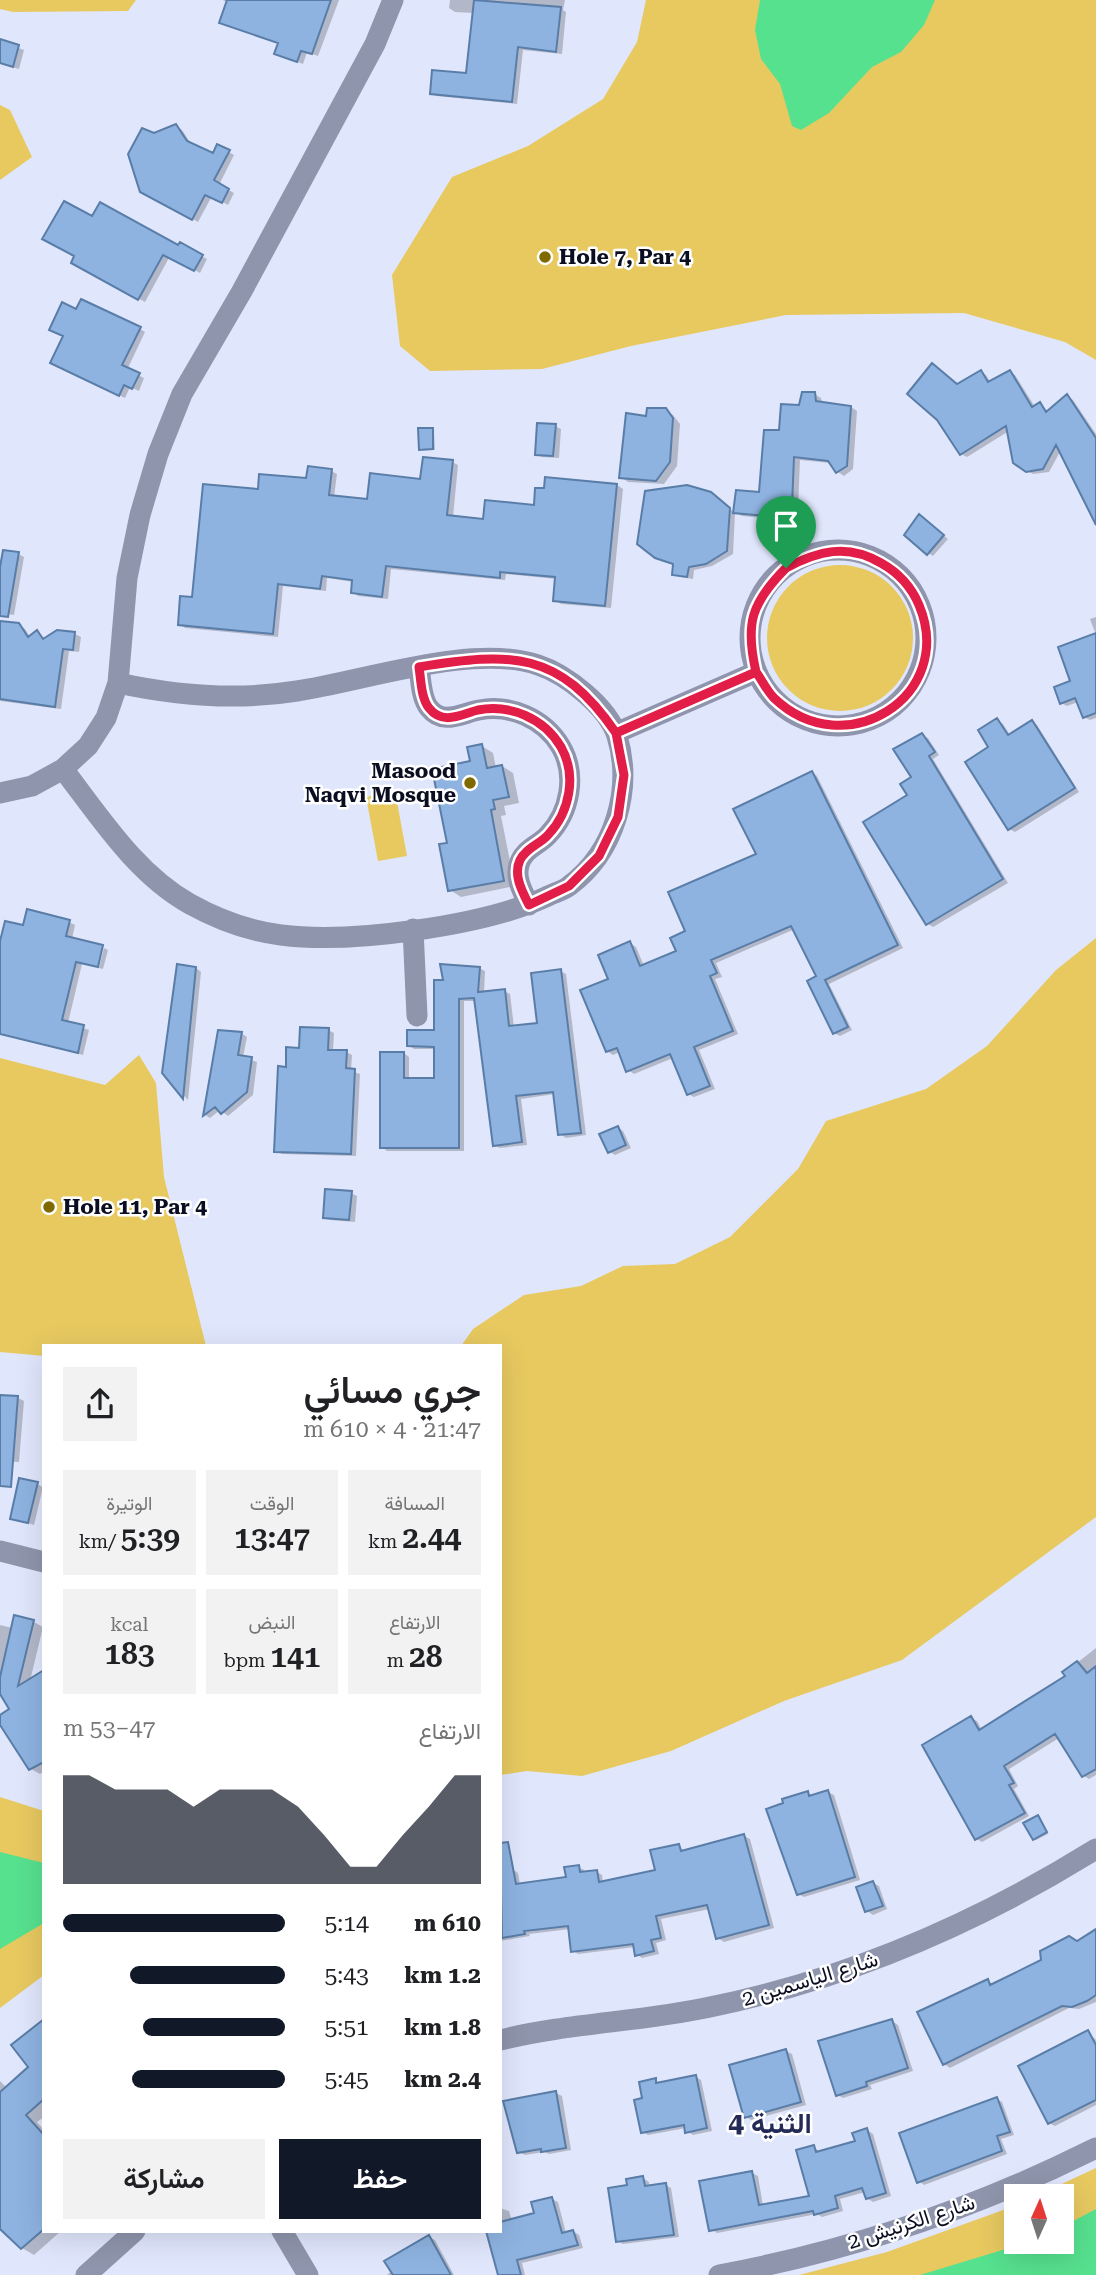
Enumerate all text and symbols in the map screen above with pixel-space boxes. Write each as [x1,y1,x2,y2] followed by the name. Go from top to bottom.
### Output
[559,245,691,269] place label: Hole 7, Par 4
[537,249,553,265] marker: Hole 7, Par 4
[756,496,816,568] pin
[767,507,805,545] icon: arrive
[305,759,456,807] place label: Masood Naqvi Mosque
[462,775,478,791] marker: Masood Naqvi Mosque
[63,1195,207,1219] place label: Hole 11, Par 4
[41,1199,57,1215] marker: Hole 11, Par 4
[63,1367,137,1441] button: share
[303,1368,481,1412] text: جري مسائي
[303,1416,481,1443] text: 21:47 · 4 × 610 m
[106,1492,153,1515] text: الوتيرة
[250,1492,294,1515] text: الوقت
[385,1492,445,1515] text: المسافة
[121,1520,180,1555] text: 5:39
[234,1520,310,1555] text: 13:47
[402,1520,461,1555] text: 2.44
[79,1530,121,1553] text: /km
[368,1530,402,1553] text: km
[249,1611,296,1634] text: النبض
[389,1611,440,1634] text: الارتفاع
[110,1613,148,1636] text: kcal
[104,1636,155,1671] text: 183
[270,1639,321,1674] text: 141
[409,1639,443,1674] text: 28
[223,1649,270,1672] text: bpm
[387,1649,409,1672] text: m
[63,1715,155,1742] text: 47–53 m
[419,1718,481,1745] text: الارتفاع
[324,1910,369,1937] text: 5:14
[414,1910,481,1937] text: 610 m
[739,1947,881,2013] street label: شارع الياسمين 2
[324,1962,369,1989] text: 5:43
[404,1962,481,1989] text: 1.2 km
[324,2014,369,2041] text: 5:51
[404,2014,481,2041] text: 1.8 km
[324,2066,369,2093] text: 5:45
[404,2066,481,2093] text: 2.4 km
[728,2107,812,2140] district label: الثنية 4
[63,2139,265,2219] button: مشاركة
[279,2139,481,2219] button: حفظ
[1004,2184,1074,2254] north arrow
[1004,2184,1074,2254] map controls
[844,2190,978,2256] street label: شارع الكرنيش 2

